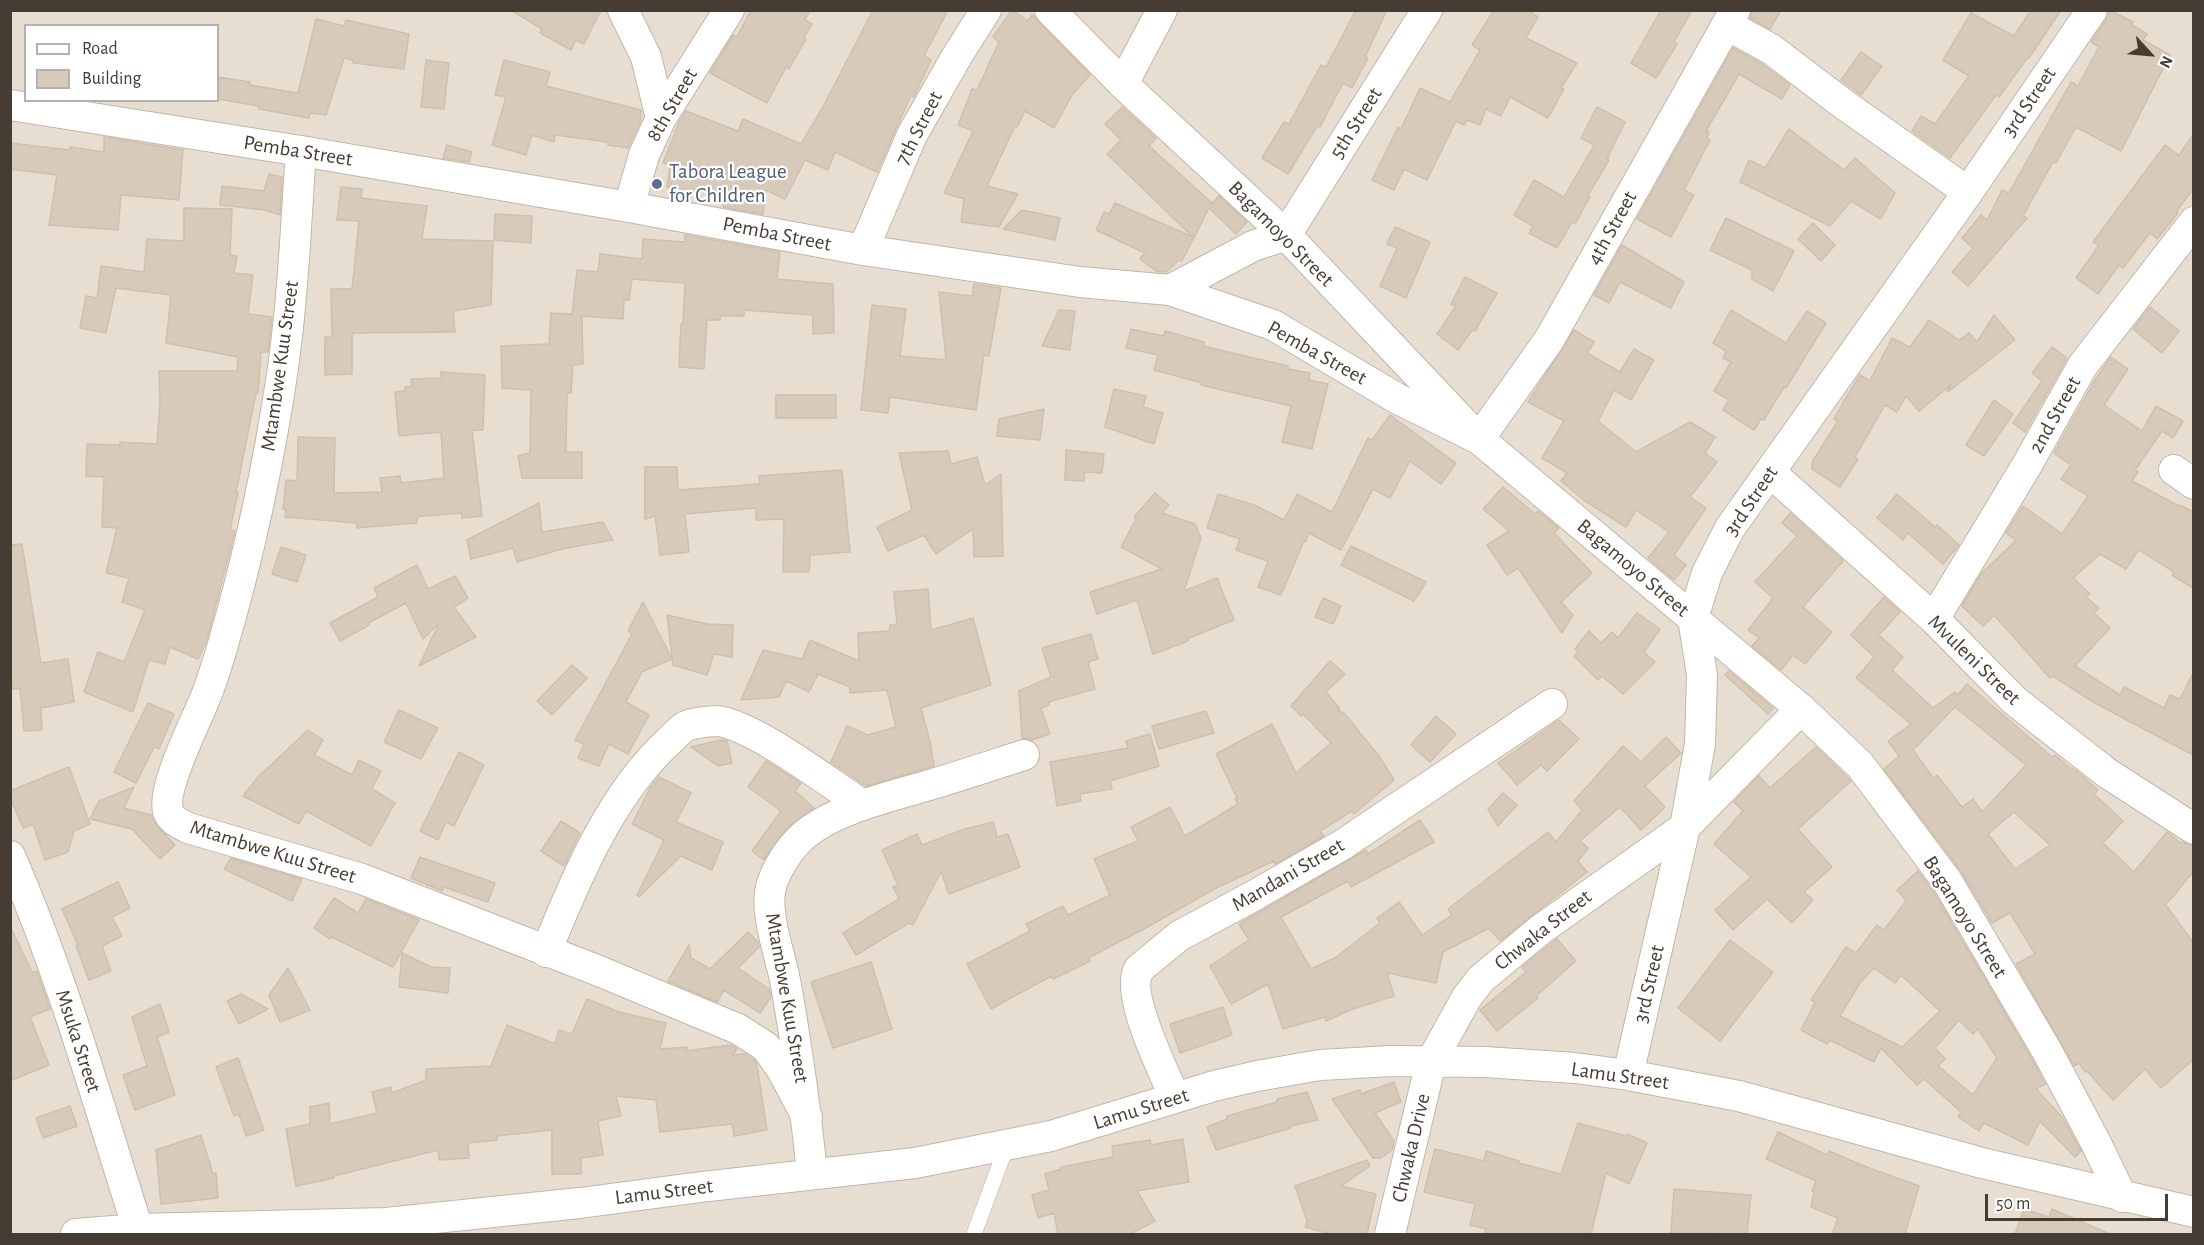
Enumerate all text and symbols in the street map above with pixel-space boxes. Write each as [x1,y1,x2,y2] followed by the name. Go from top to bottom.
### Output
[24,24,219,102] legend
[2120,24,2180,84] north arrow
[82,40,118,58] text: Road
[2157,53,2176,70] text: N
[1996,62,2062,142] street label: 3rd Street
[641,64,703,146] street label: 8th Street
[82,70,141,88] text: Building
[1324,83,1388,163] street label: 5th Street
[890,87,948,169] street label: 7th Street
[242,130,354,172] street label: Pemba Street
[669,159,787,209] place label: Tabora League for Children
[1223,176,1339,292] street label: Bagamoyo Street
[650,177,664,191] marker: Tabora League for Children
[1581,187,1643,269] street label: 4th Street
[721,211,833,257] street label: Pemba Street
[256,279,304,453] street label: Mtambwe Kuu Street
[1263,315,1371,391] street label: Pemba Street
[2024,372,2086,458] street label: 2nd Street
[1718,461,1784,541] street label: 3rd Street
[1572,514,1694,622] street label: Bagamoyo Street
[1922,609,2026,711] street label: Mvuleni Street
[187,815,359,889] street label: Mtambwe Kuu Street
[1227,833,1349,917] street label: Mandani Street
[1917,851,2013,983] street label: Bagamoyo Street
[1489,884,1597,976] street label: Chwaka Street
[760,911,814,1085] street label: Mtambwe Kuu Street
[1628,943,1670,1025] street label: 3rd Street
[50,986,106,1096] street label: Msuka Street
[1569,1057,1671,1095] street label: Lamu Street
[1090,1083,1192,1135] street label: Lamu Street
[1386,1091,1436,1205] street label: Chwaka Drive
[614,1173,714,1211] street label: Lamu Street
[1988,1182,2171,1220] scale bar
[1996,1195,2030,1213] text: 50 m

